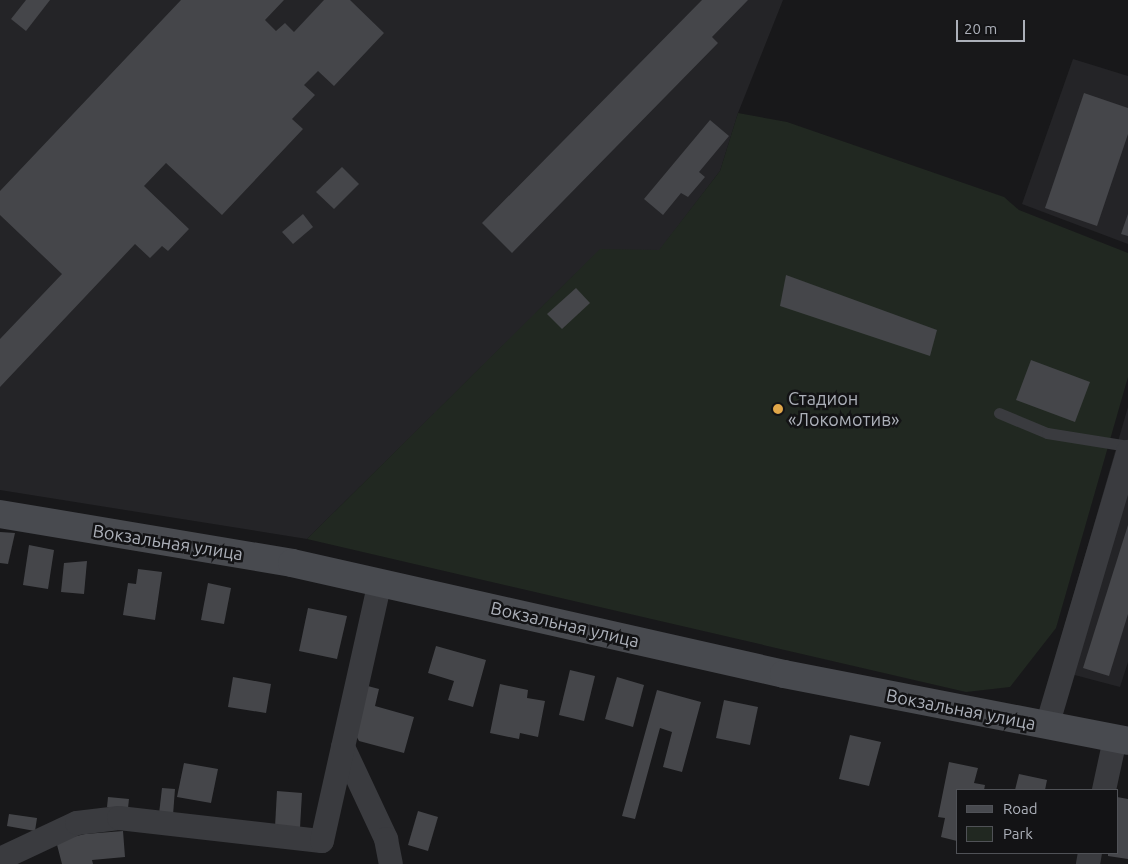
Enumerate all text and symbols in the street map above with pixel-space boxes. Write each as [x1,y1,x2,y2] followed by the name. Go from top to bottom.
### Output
[958,10,1027,42] scale bar
[964,20,997,37] text: 20 m
[788,388,900,430] place label: Стадион «Локомотив»
[772,403,784,415] marker: Стадион «Локомотив»
[91,519,245,565] street label: Вокзальная улица
[489,596,641,652] street label: Вокзальная улица
[884,684,1038,734] street label: Вокзальная улица
[956,789,1118,854] legend
[1003,800,1038,817] text: Road
[1003,825,1033,842] text: Park

